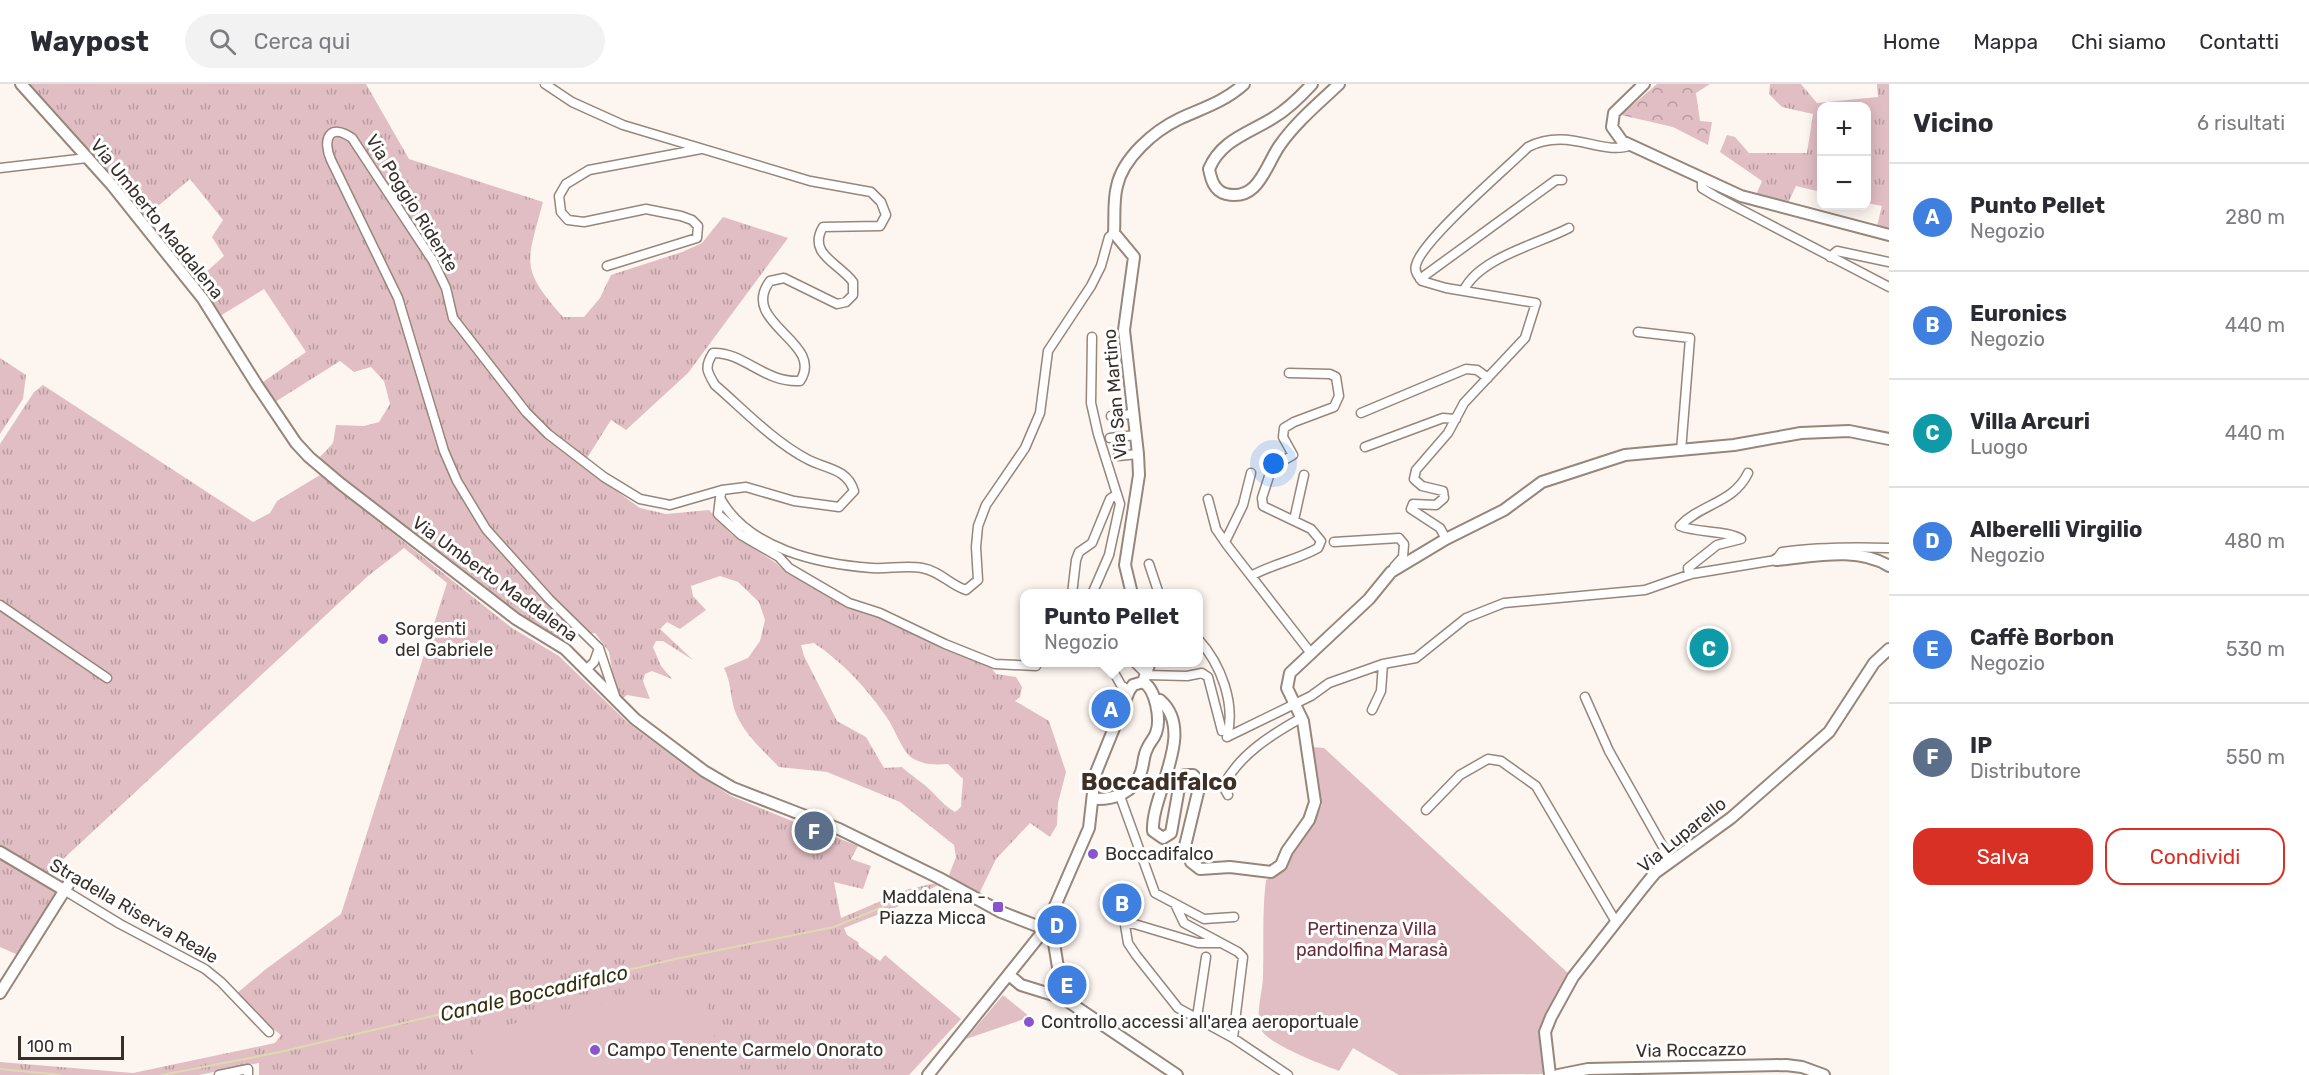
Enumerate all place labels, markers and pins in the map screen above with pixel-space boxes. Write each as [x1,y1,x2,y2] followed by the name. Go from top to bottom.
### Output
[395,618,493,661] place label: Sorgenti del Gabriele
[1690,626,1728,670] pin: C
[376,632,390,646] marker: Sorgenti del Gabriele
[1092,686,1130,732] pin: A
[794,808,834,854] pin: F
[1105,843,1214,865] place label: Boccadifalco
[1086,847,1100,861] marker: Boccadifalco
[1102,880,1142,926] pin: B
[879,886,986,929] place label: Maddalena - Piazza Micca
[991,900,1005,914] marker: Maddalena - Piazza Micca
[1038,902,1076,948] pin: D
[1048,962,1086,1008] pin: E
[1041,1011,1359,1033] place label: Controllo accessi all'area aeroportuale
[1022,1015,1036,1029] marker: Controllo accessi all'area aeroportuale
[607,1039,883,1061] place label: Campo Tenente Carmelo Onorato
[588,1043,602,1057] marker: Campo Tenente Carmelo Onorato

